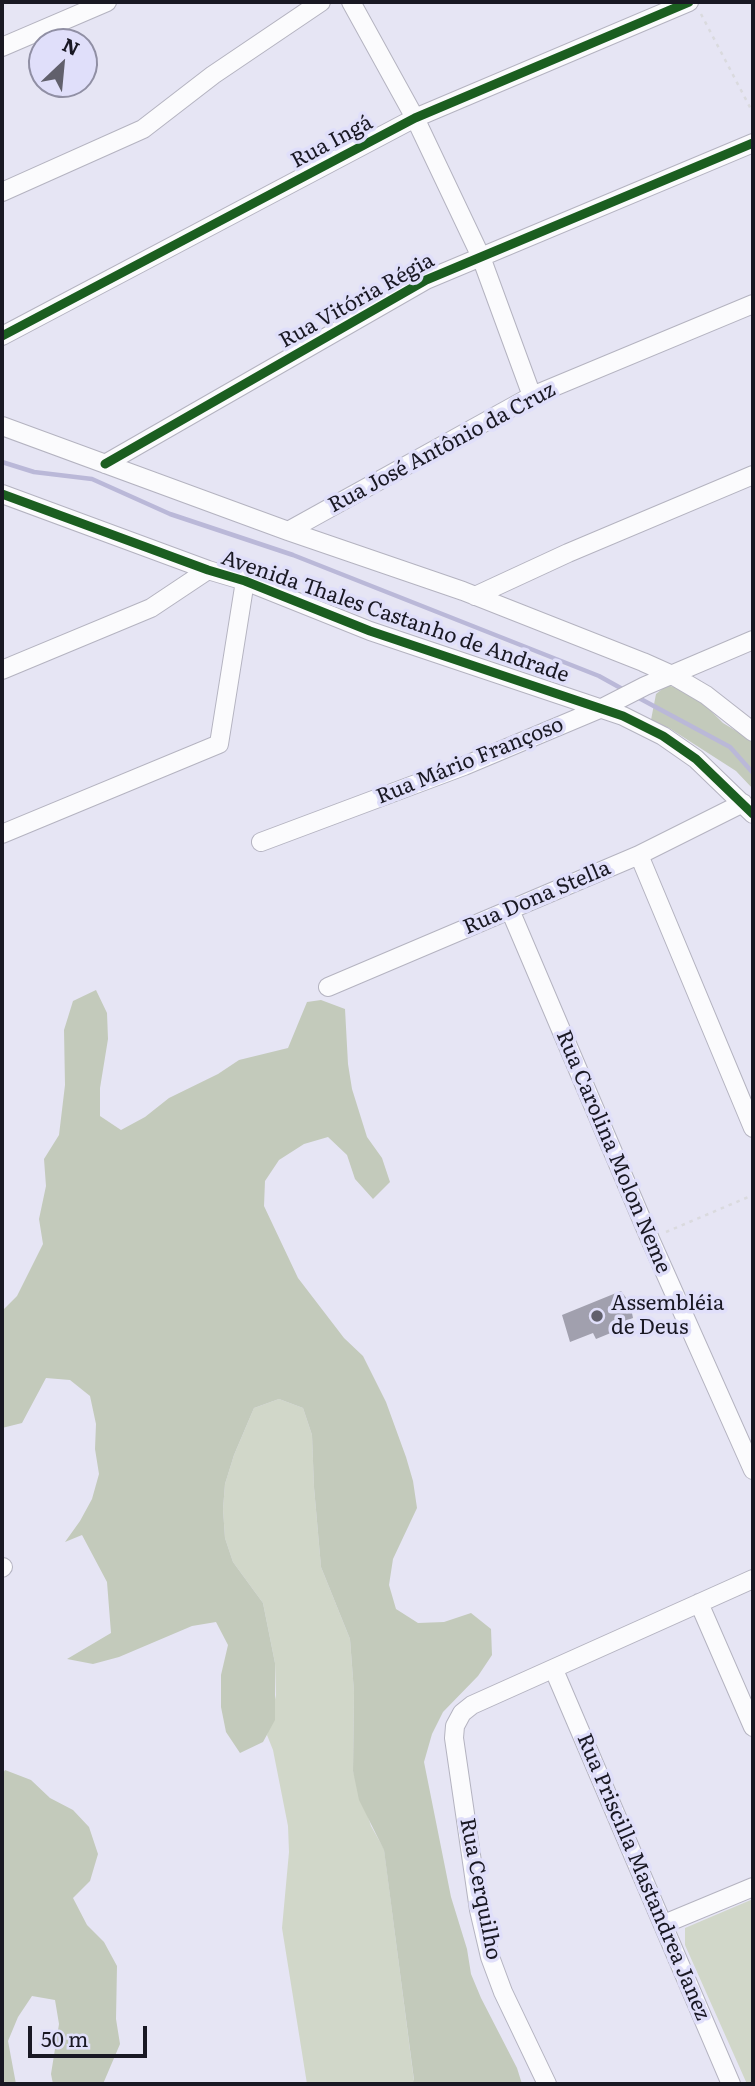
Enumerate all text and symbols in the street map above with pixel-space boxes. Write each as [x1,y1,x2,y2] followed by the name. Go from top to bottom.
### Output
[28,28,98,98] north arrow
[58,30,85,62] text: N
[287,110,377,174] street label: Rua Ingá
[275,248,439,354] street label: Rua Vitória Régia
[324,377,560,519] street label: Rua José Antônio da Cruz
[218,545,572,689] street label: Avenida Thales Castanho de Andrade
[373,712,567,810] street label: Rua Mário Françoso
[460,856,614,940] street label: Rua Dona Stella
[550,1027,676,1277] street label: Rua Carolina Molon Neme
[611,1291,724,1341] place label: Assembléia de Deus
[589,1308,605,1324] marker: Assembléia de Deus
[571,1730,715,2024] street label: Rua Priscilla Mastandrea Janez
[454,1816,506,1962] street label: Rua Cerquilho
[32,2012,150,2056] scale bar
[41,2022,88,2053] text: 50 m

